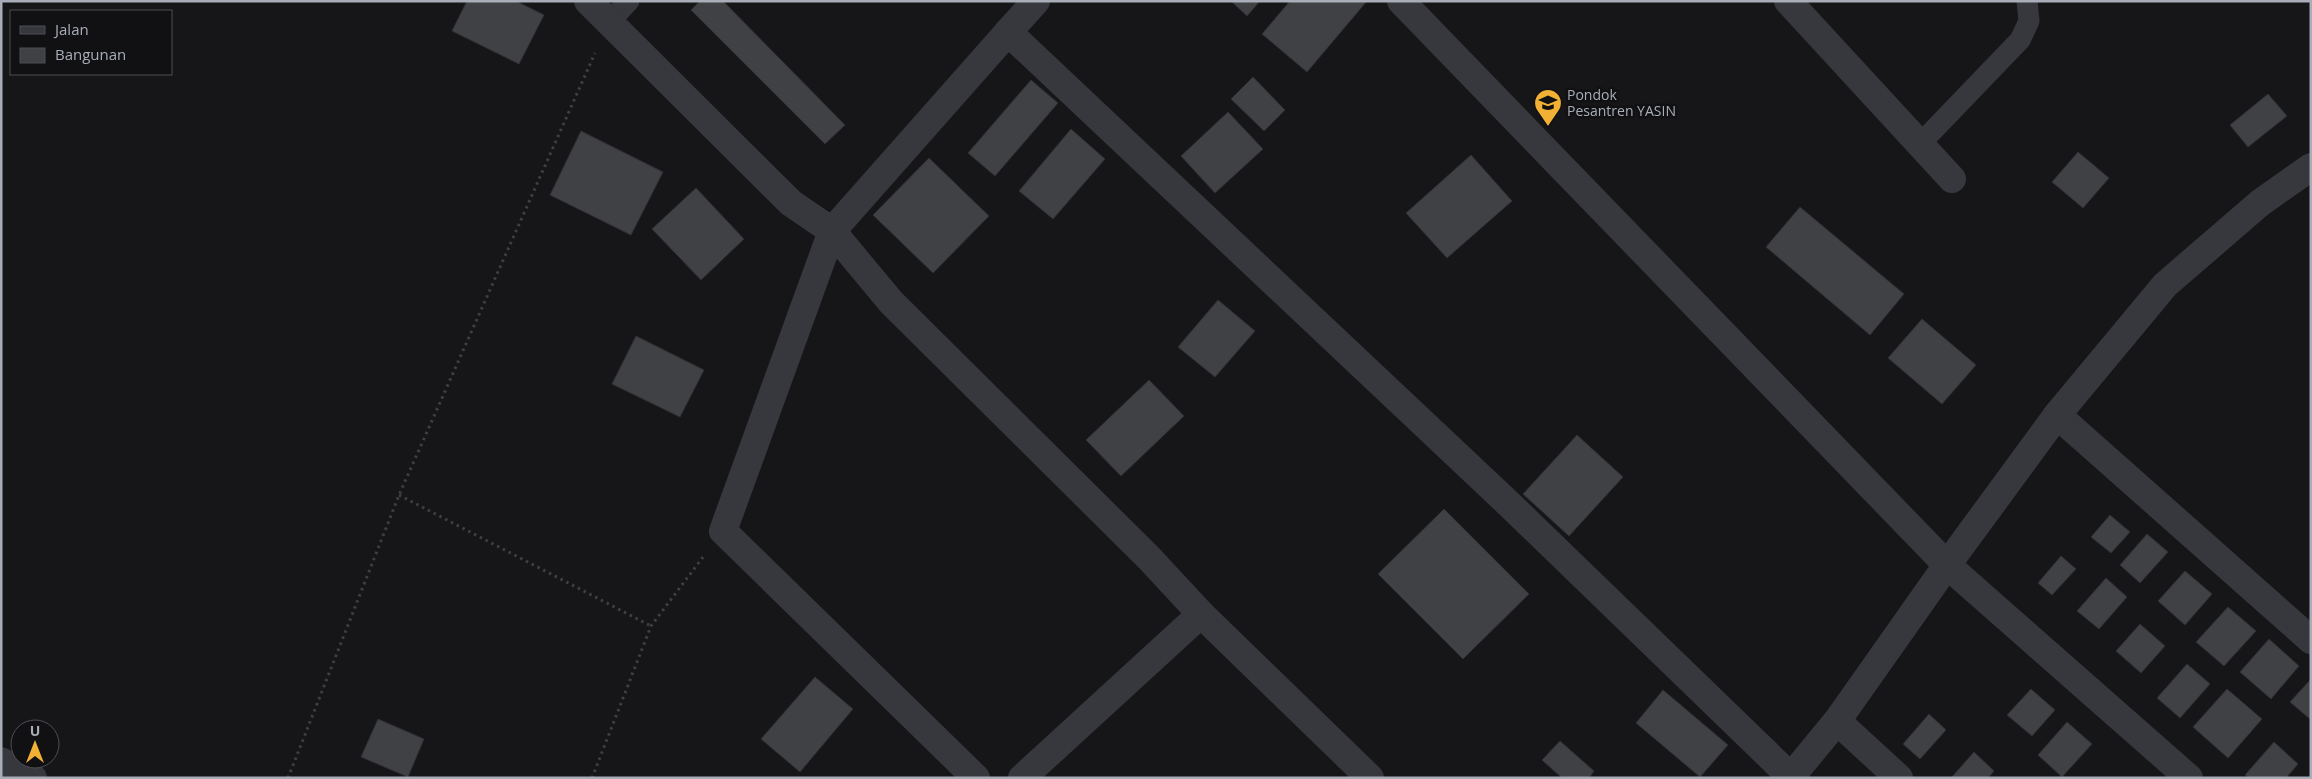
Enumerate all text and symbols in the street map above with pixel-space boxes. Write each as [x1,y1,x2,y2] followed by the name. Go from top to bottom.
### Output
[10,10,172,75] legend
[53,19,89,39] text: Jalan
[55,44,126,64] text: Bangunan
[1567,85,1676,120] place label: Pondok Pesantren YASIN
[1533,88,1563,127] school or university icon: Pondok Pesantren YASIN
[10,719,60,769] north arrow
[30,721,40,740] text: U

